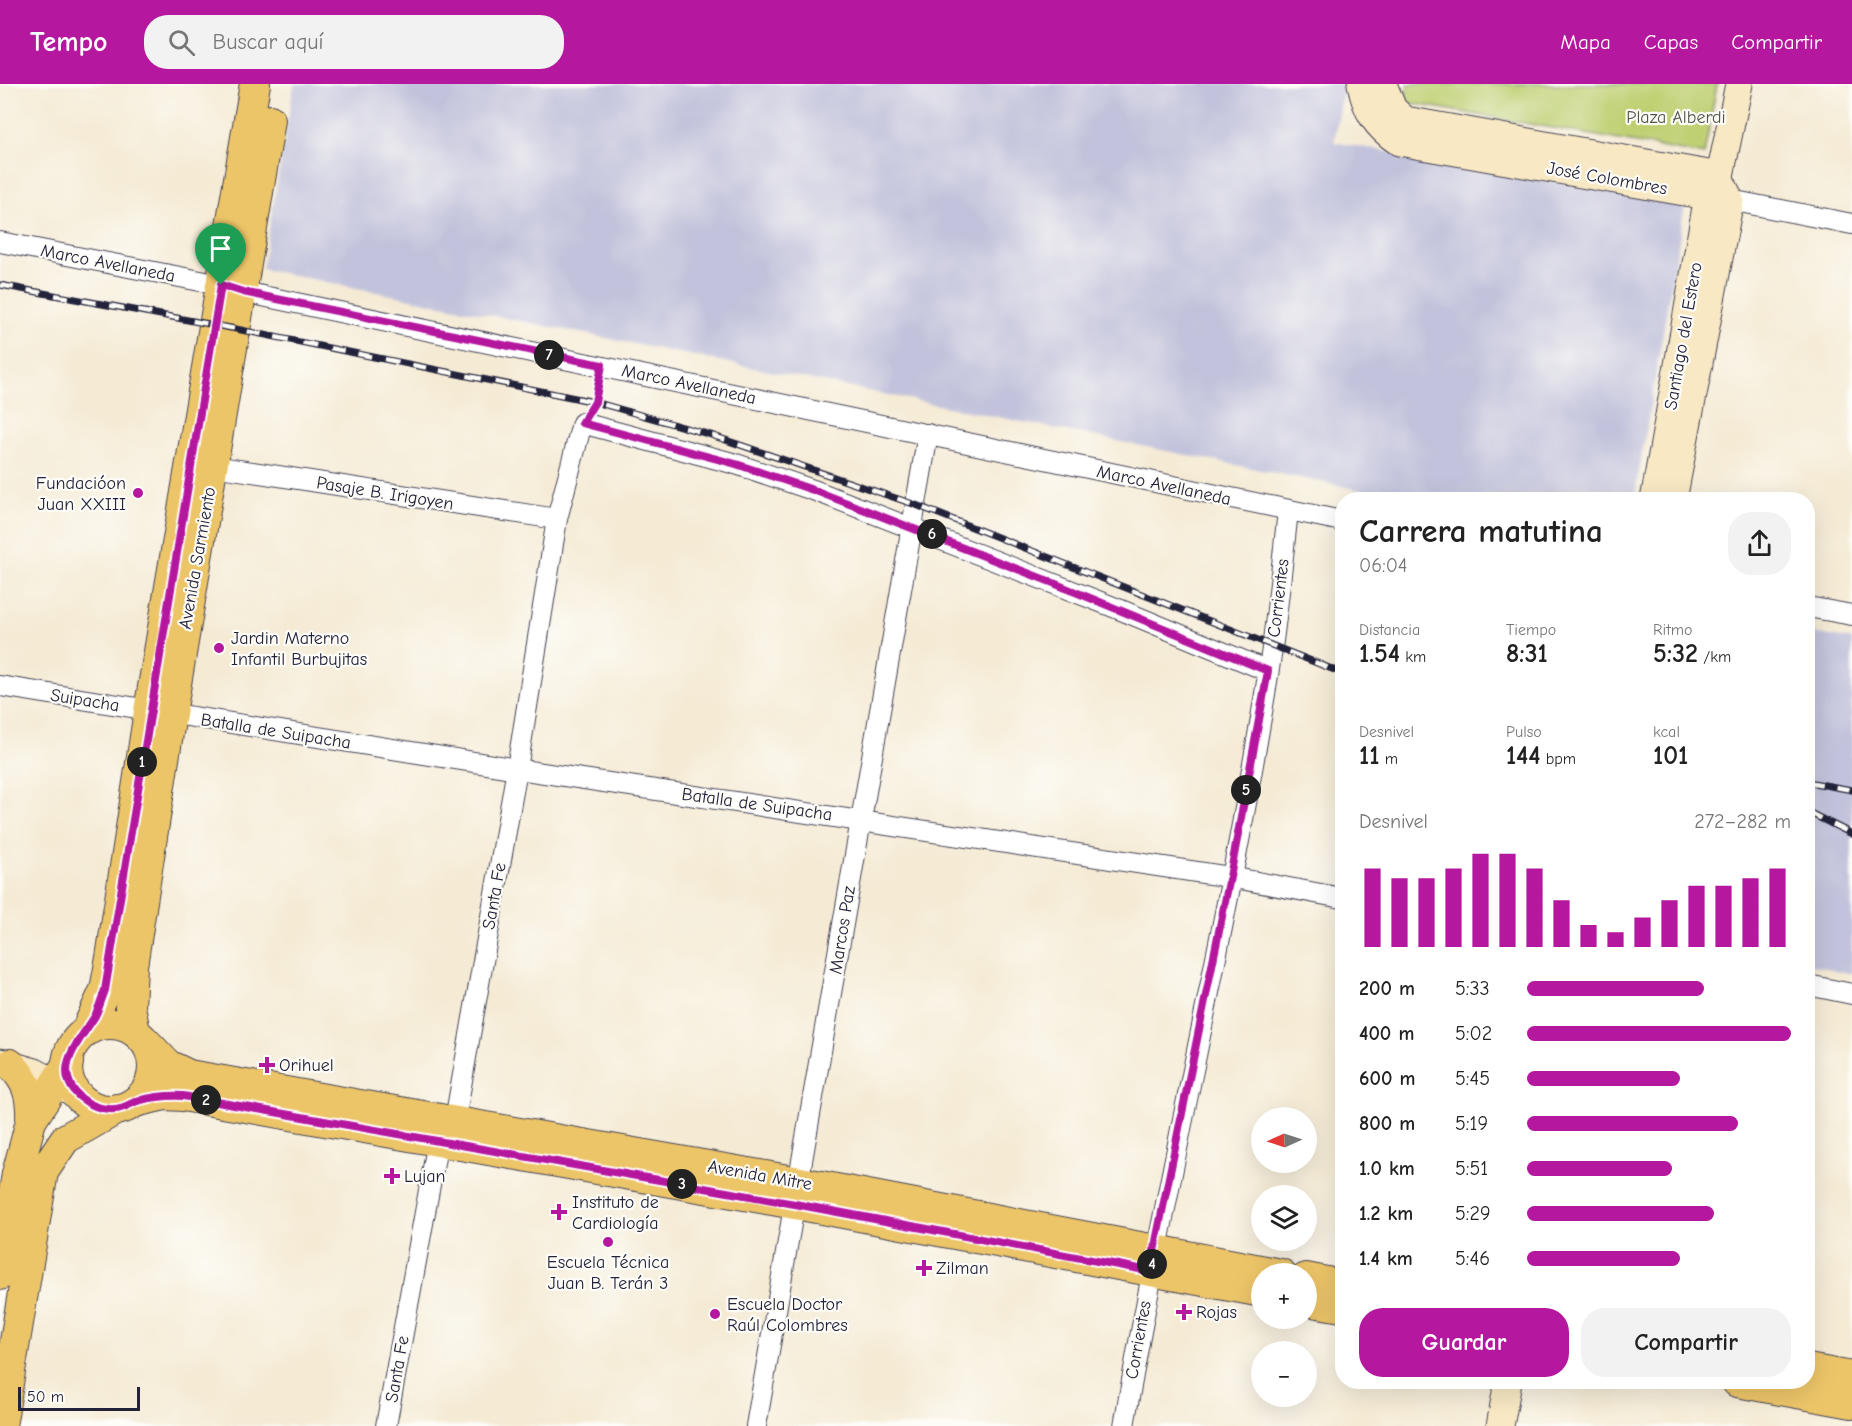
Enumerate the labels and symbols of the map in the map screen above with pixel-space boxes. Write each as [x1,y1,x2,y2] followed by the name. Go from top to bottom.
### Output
[1626,107,1726,128] park label: Plaza Alberdi
[1545,158,1669,199] street label: José Colombres
[195,223,246,285] pin
[39,240,177,287] street label: Marco Avellaneda
[1660,261,1707,412] street label: Santiago del Estero
[534,340,564,370] pin: 7
[620,360,758,409] street label: Marco Avellaneda
[1095,461,1233,510] street label: Marco Avellaneda
[315,472,455,515] street label: Pasaje B. Irigoyen
[36,473,126,515] place label: Fundacióon Juan XXIII
[175,485,220,631] street label: Avenida Sarmiento
[131,486,145,500] marker: Fundacióon Juan XXIII
[917,519,947,549] pin: 6
[1263,558,1294,639] street label: Corrientes
[231,628,367,670] place label: Jardin Materno Infantil Burbujitas
[212,641,226,655] marker: Jardin Materno Infantil Burbujitas
[49,685,121,716] street label: Suipacha
[199,709,353,754] street label: Batalla de Suipacha
[127,747,157,777] pin: 1
[1231,775,1261,805] pin: 5
[680,784,834,825] street label: Batalla de Suipacha
[478,861,511,931] street label: Santa Fe
[825,884,860,976] street label: Marcos Paz
[279,1055,334,1076] place label: Orihuel
[260,1058,274,1072] marker: Orihuel
[191,1085,221,1115] pin: 2
[1251,1107,1317,1173] north arrow
[706,1156,814,1195] street label: Avenida Mitre
[404,1166,445,1187] place label: Lujan
[385,1169,399,1183] marker: Lujan
[667,1169,697,1199] pin: 3
[572,1192,659,1234] place label: Instituto de Cardiología
[550,1203,568,1221] marker: Instituto de Cardiología
[601,1235,615,1249] marker: Escuela Técnica Juan B. Terán 3
[1137,1249,1167,1279] pin: 4
[547,1252,669,1294] place label: Escuela Técnica Juan B. Terán 3
[936,1258,989,1279] place label: Zilman
[917,1261,931,1275] marker: Zilman
[727,1294,848,1336] place label: Escuela Doctor Raúl Colombres
[1121,1299,1156,1381] street label: Corrientes
[1196,1302,1237,1323] place label: Rojas
[1177,1305,1191,1319] marker: Rojas
[708,1307,722,1321] marker: Escuela Doctor Raúl Colombres
[381,1334,414,1404] street label: Santa Fe
[18,1384,140,1412] scale bar

